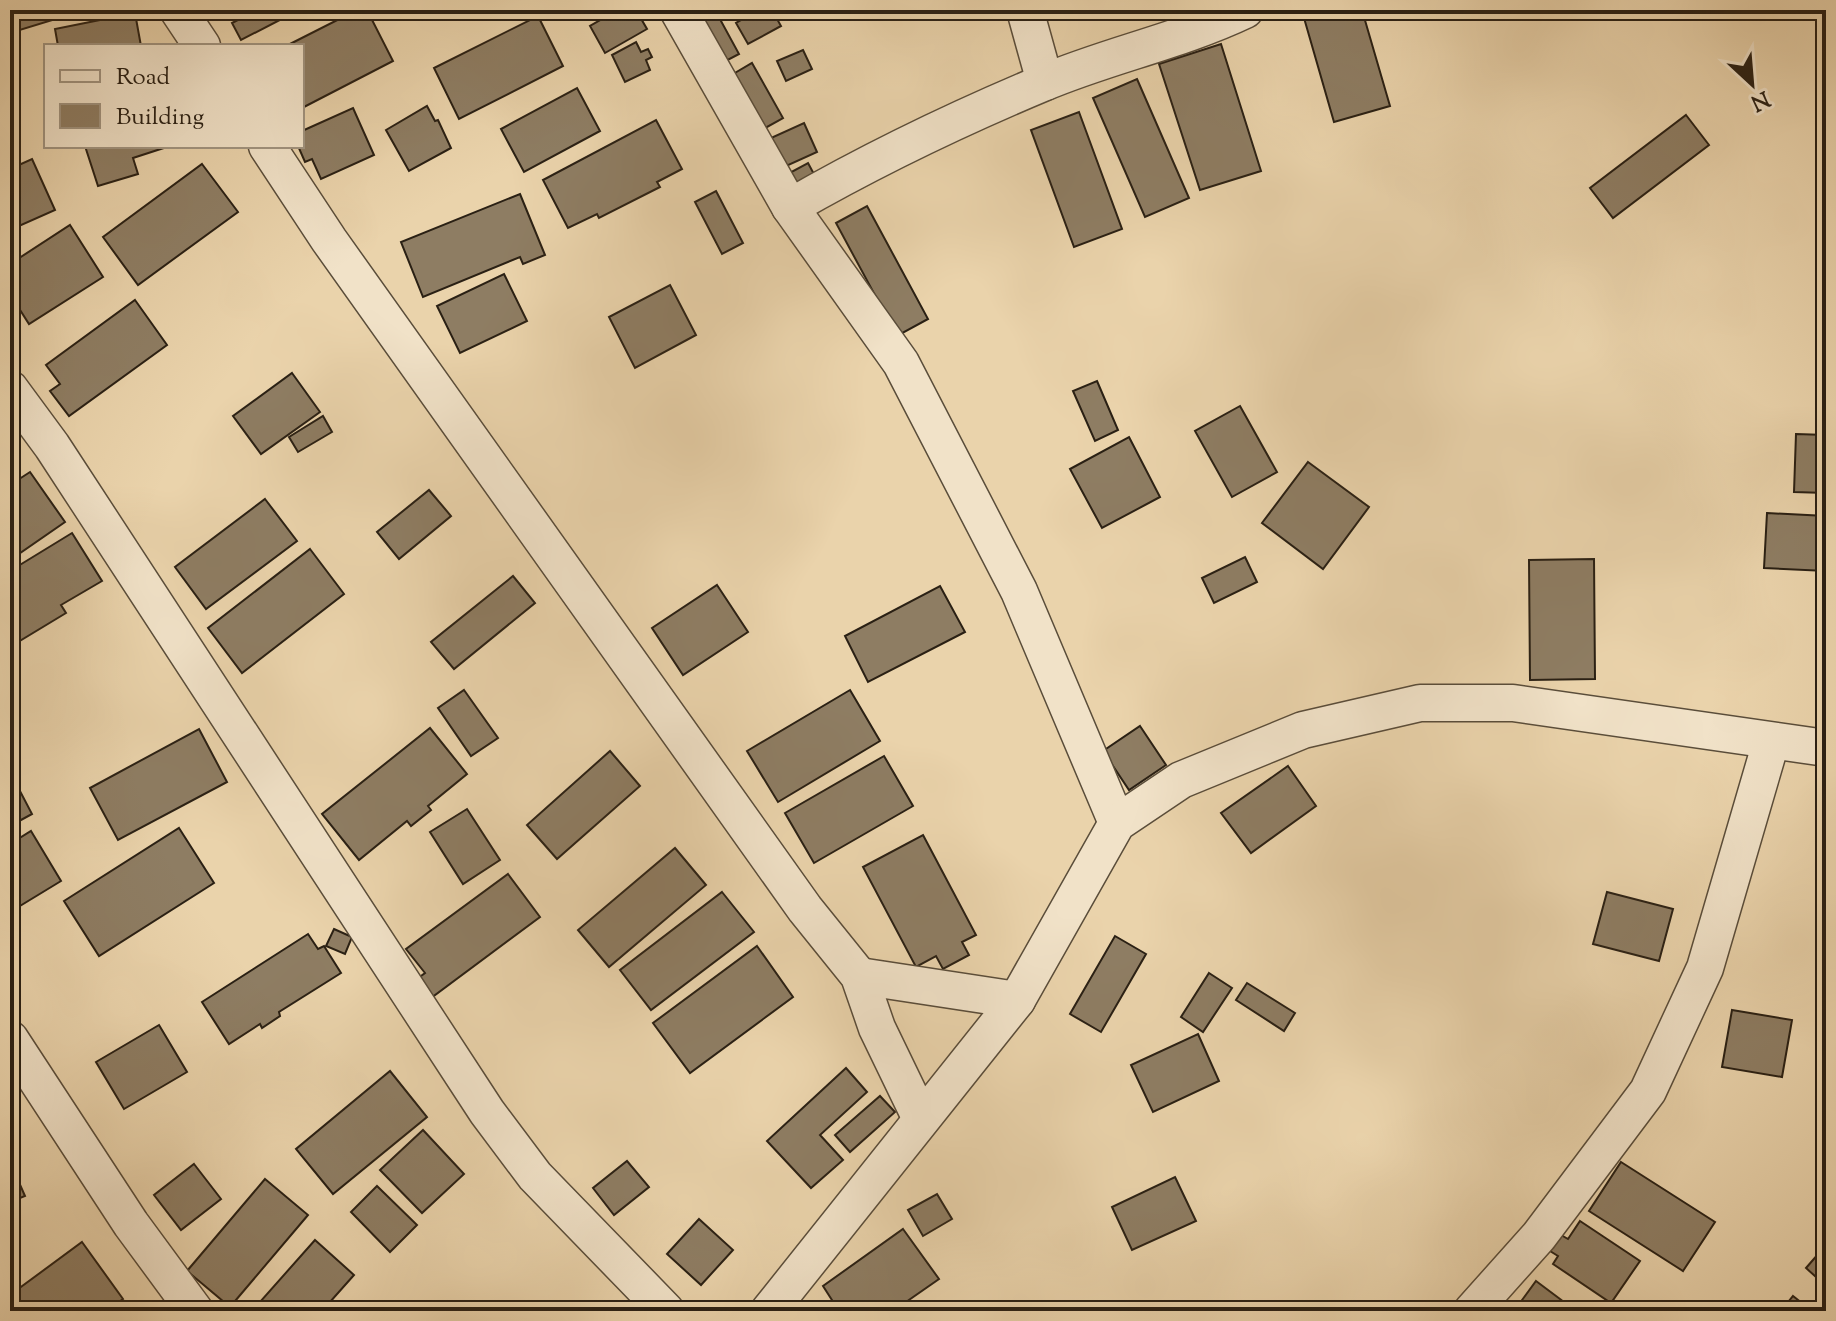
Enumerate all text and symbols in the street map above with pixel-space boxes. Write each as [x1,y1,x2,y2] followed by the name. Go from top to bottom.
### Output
[44,44,304,148] legend
[1712,44,1792,124] north arrow
[116,61,170,95] text: Road
[1744,81,1774,118] text: N
[116,101,205,135] text: Building

